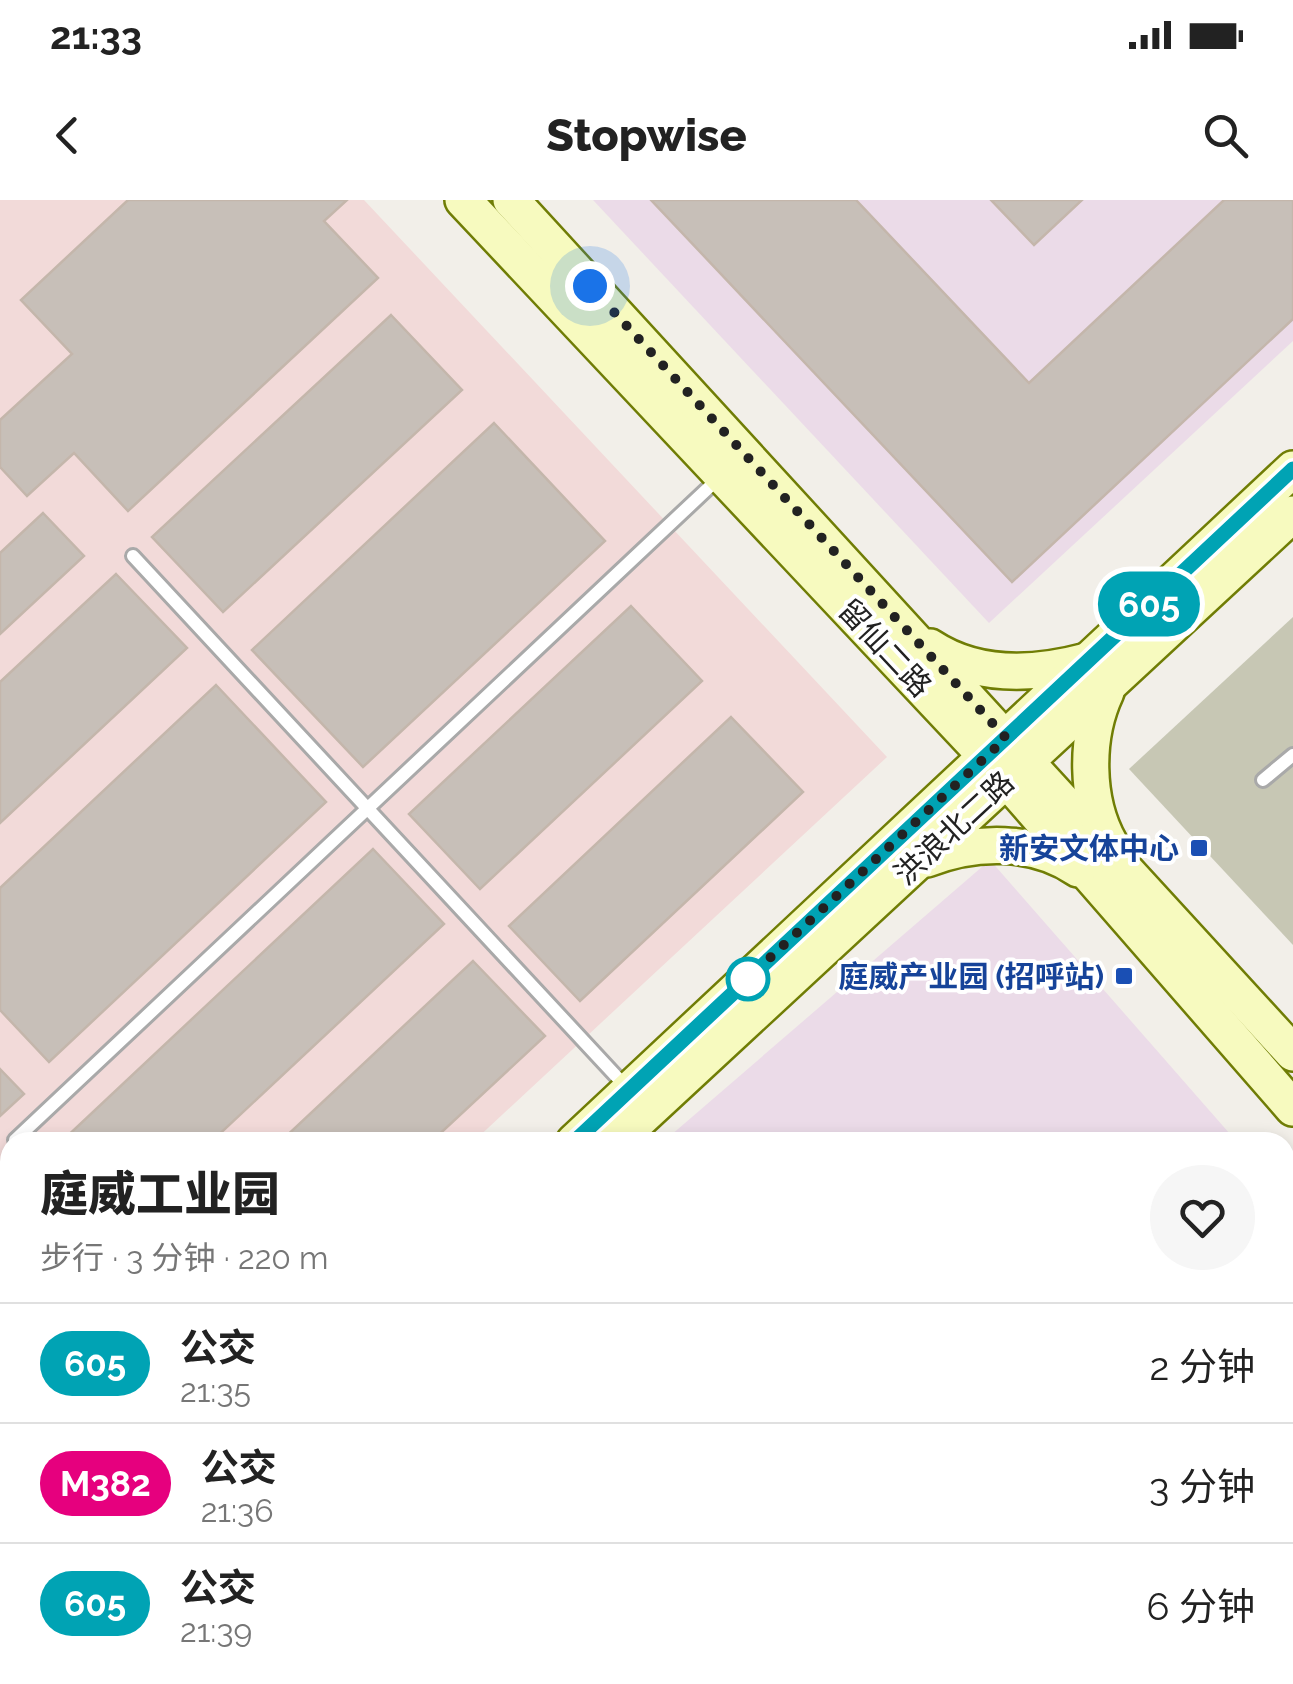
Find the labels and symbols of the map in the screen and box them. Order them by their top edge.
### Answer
your location [565,261,615,311]
line badge: 605 [1092,572,1206,636]
street label: 留仙二路 [831,592,939,704]
street label: 洪浪北二路 [887,764,1021,892]
place label: 新安文体中心 [999,831,1179,866]
marker: 新安文体中心 [1188,837,1210,859]
unlabelled marker [727,958,769,1000]
place label: 庭威产业园 (招呼站) [838,959,1104,994]
marker: 庭威产业园 (招呼站) [1113,965,1135,987]

